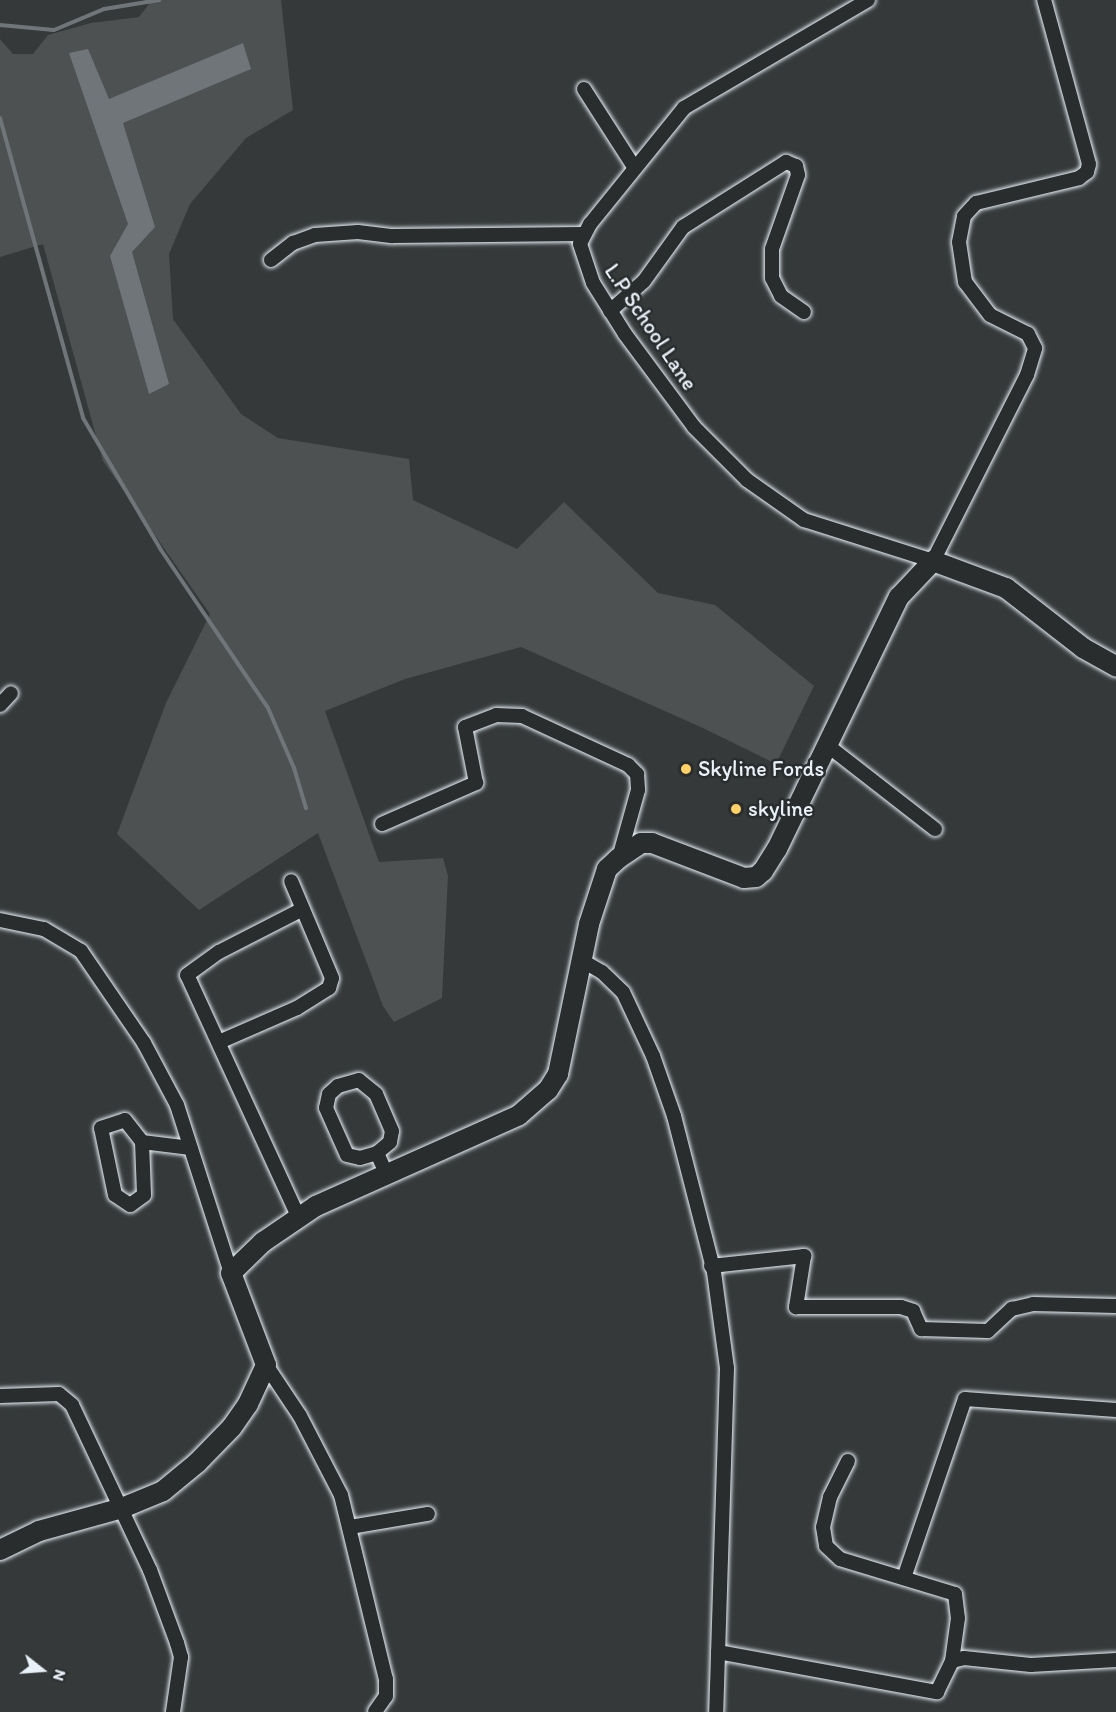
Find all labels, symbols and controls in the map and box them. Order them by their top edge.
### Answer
street label: L.P School Lane [599,259,703,395]
place label: Skyline Fords [698,756,824,782]
marker: Skyline Fords [679,762,693,776]
place label: skyline [748,796,813,822]
marker: skyline [729,802,743,816]
north arrow [12,1640,72,1700]
text: N [49,1667,70,1683]

